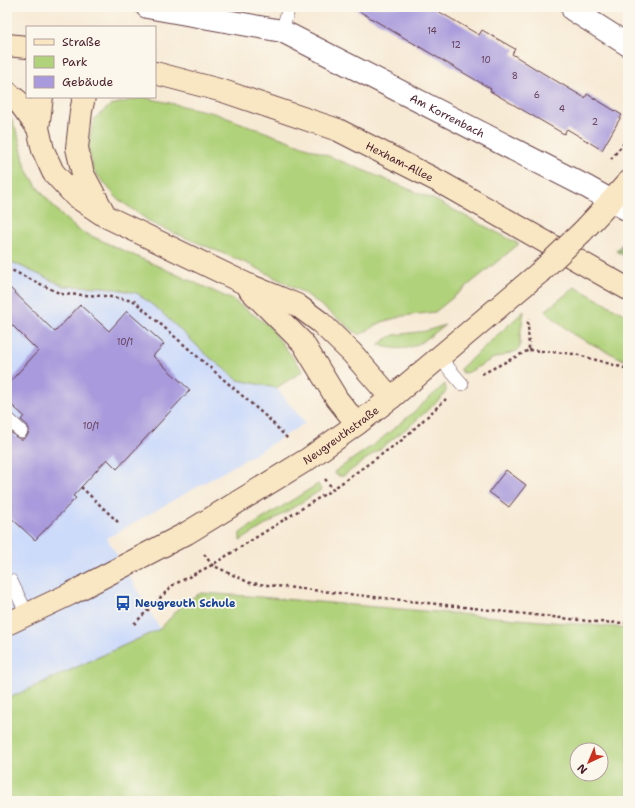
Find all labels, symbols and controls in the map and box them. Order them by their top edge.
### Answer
house number: 14 [427,25,437,37]
legend [26,26,156,98]
text: Straße [62,34,101,50]
house number: 12 [451,39,461,51]
text: Park [62,54,88,70]
house number: 10 [481,54,491,66]
house number: 8 [512,70,518,82]
text: Gebäude [62,74,113,90]
house number: 6 [534,89,540,101]
street label: Am Korrenbach [408,90,488,141]
house number: 4 [559,103,565,115]
house number: 2 [592,116,598,128]
street label: Hexham-Allee [363,138,436,185]
house number: 10/1 [117,336,133,348]
street label: Neugreuthstraße [300,403,382,468]
house number: 10/1 [83,420,99,432]
bus stop icon: Neugreuth Schule [114,594,132,612]
place label: Neugreuth Schule [135,596,236,611]
north arrow [569,742,609,782]
text: N [574,760,591,777]

